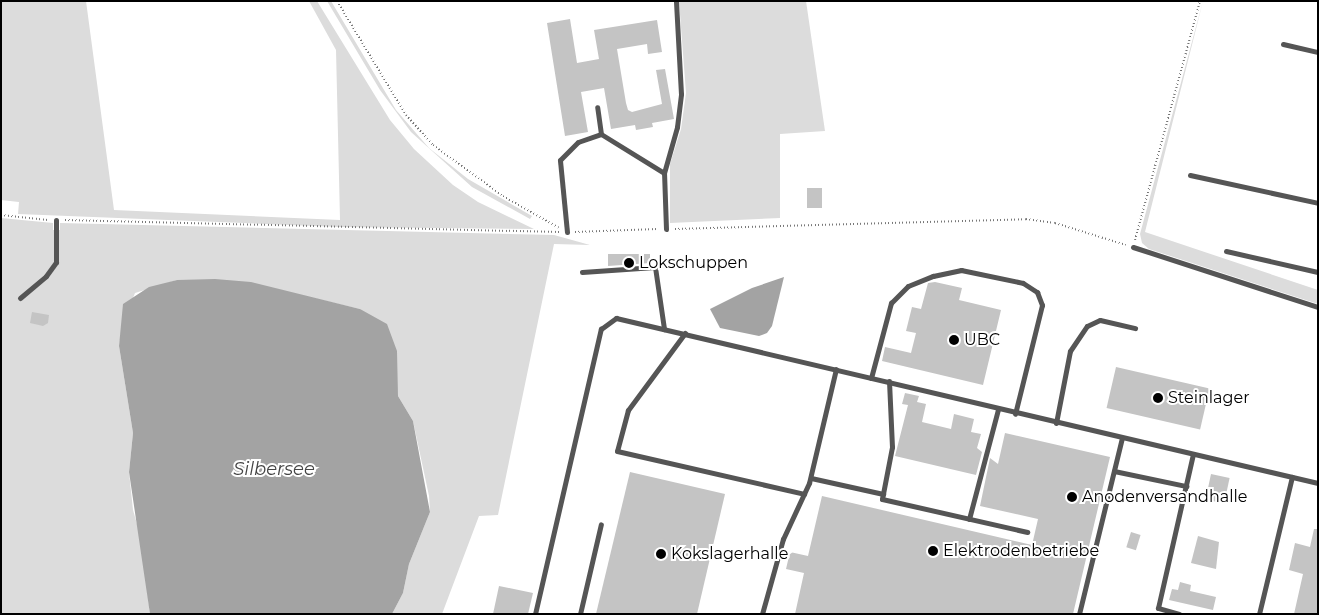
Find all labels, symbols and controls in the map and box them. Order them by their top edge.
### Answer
place label: Lokschuppen [639,253,748,273]
marker: Lokschuppen [623,257,635,269]
place label: UBC [964,330,1000,350]
marker: UBC [948,334,960,346]
place label: Steinlager [1168,388,1250,408]
marker: Steinlager [1152,392,1164,404]
water label: Silbersee [233,458,315,480]
place label: Anodenversandhalle [1082,487,1247,507]
marker: Anodenversandhalle [1066,491,1078,503]
place label: Elektrodenbetriebe [943,541,1099,561]
place label: Kokslagerhalle [671,544,788,564]
marker: Elektrodenbetriebe [927,545,939,557]
marker: Kokslagerhalle [655,548,667,560]

